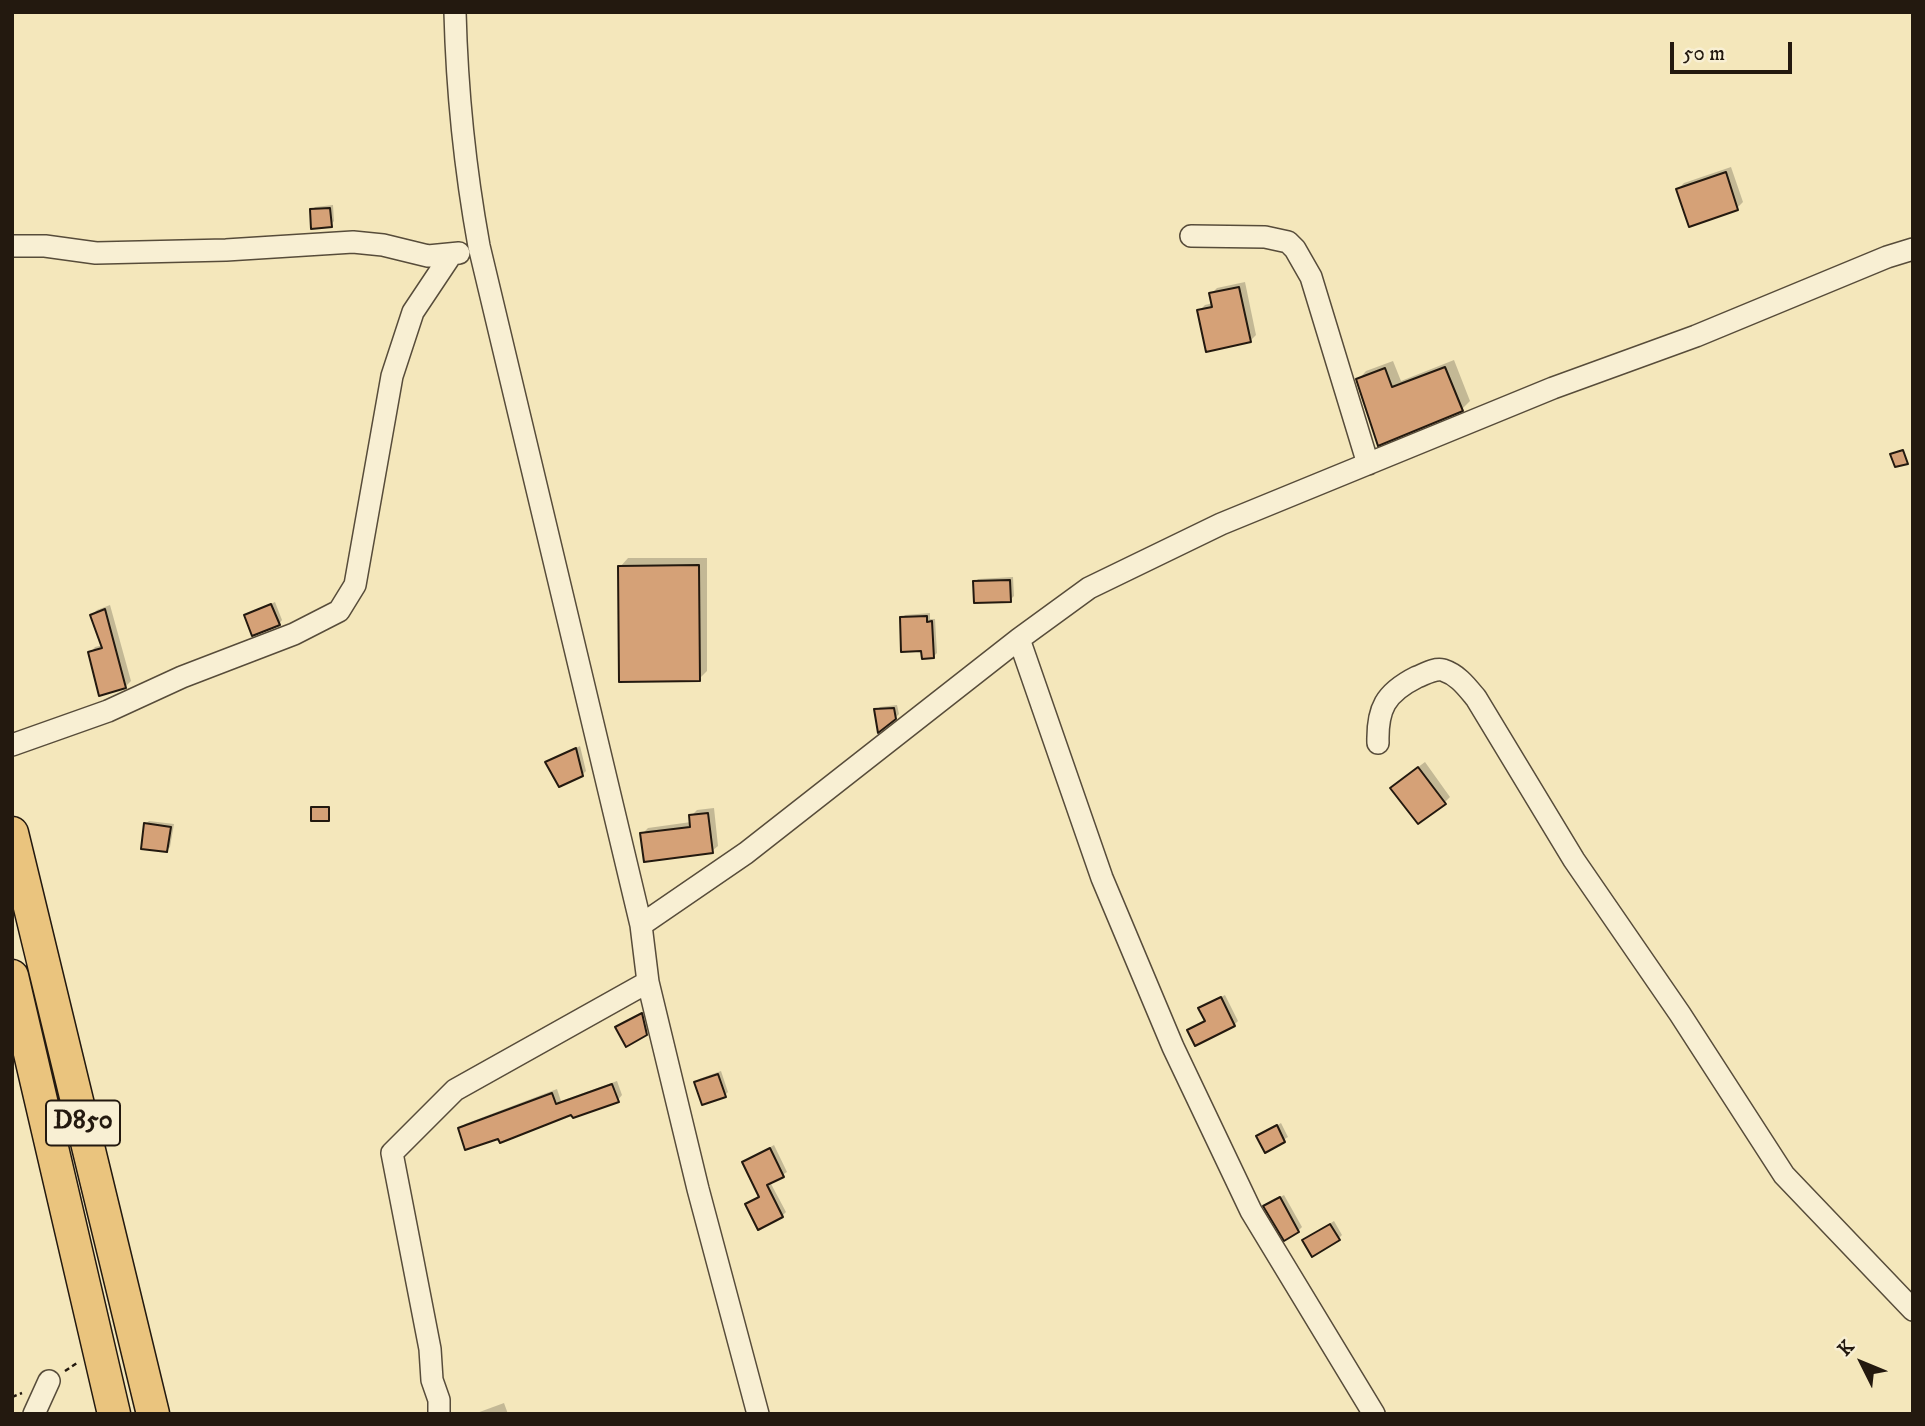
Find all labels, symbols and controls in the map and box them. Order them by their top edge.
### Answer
scale bar [1673,28,1796,72]
text: 50 m [1683,41,1725,67]
road number: D850 [46,1100,120,1146]
north arrow [1827,1328,1897,1398]
text: K [1833,1336,1859,1361]

